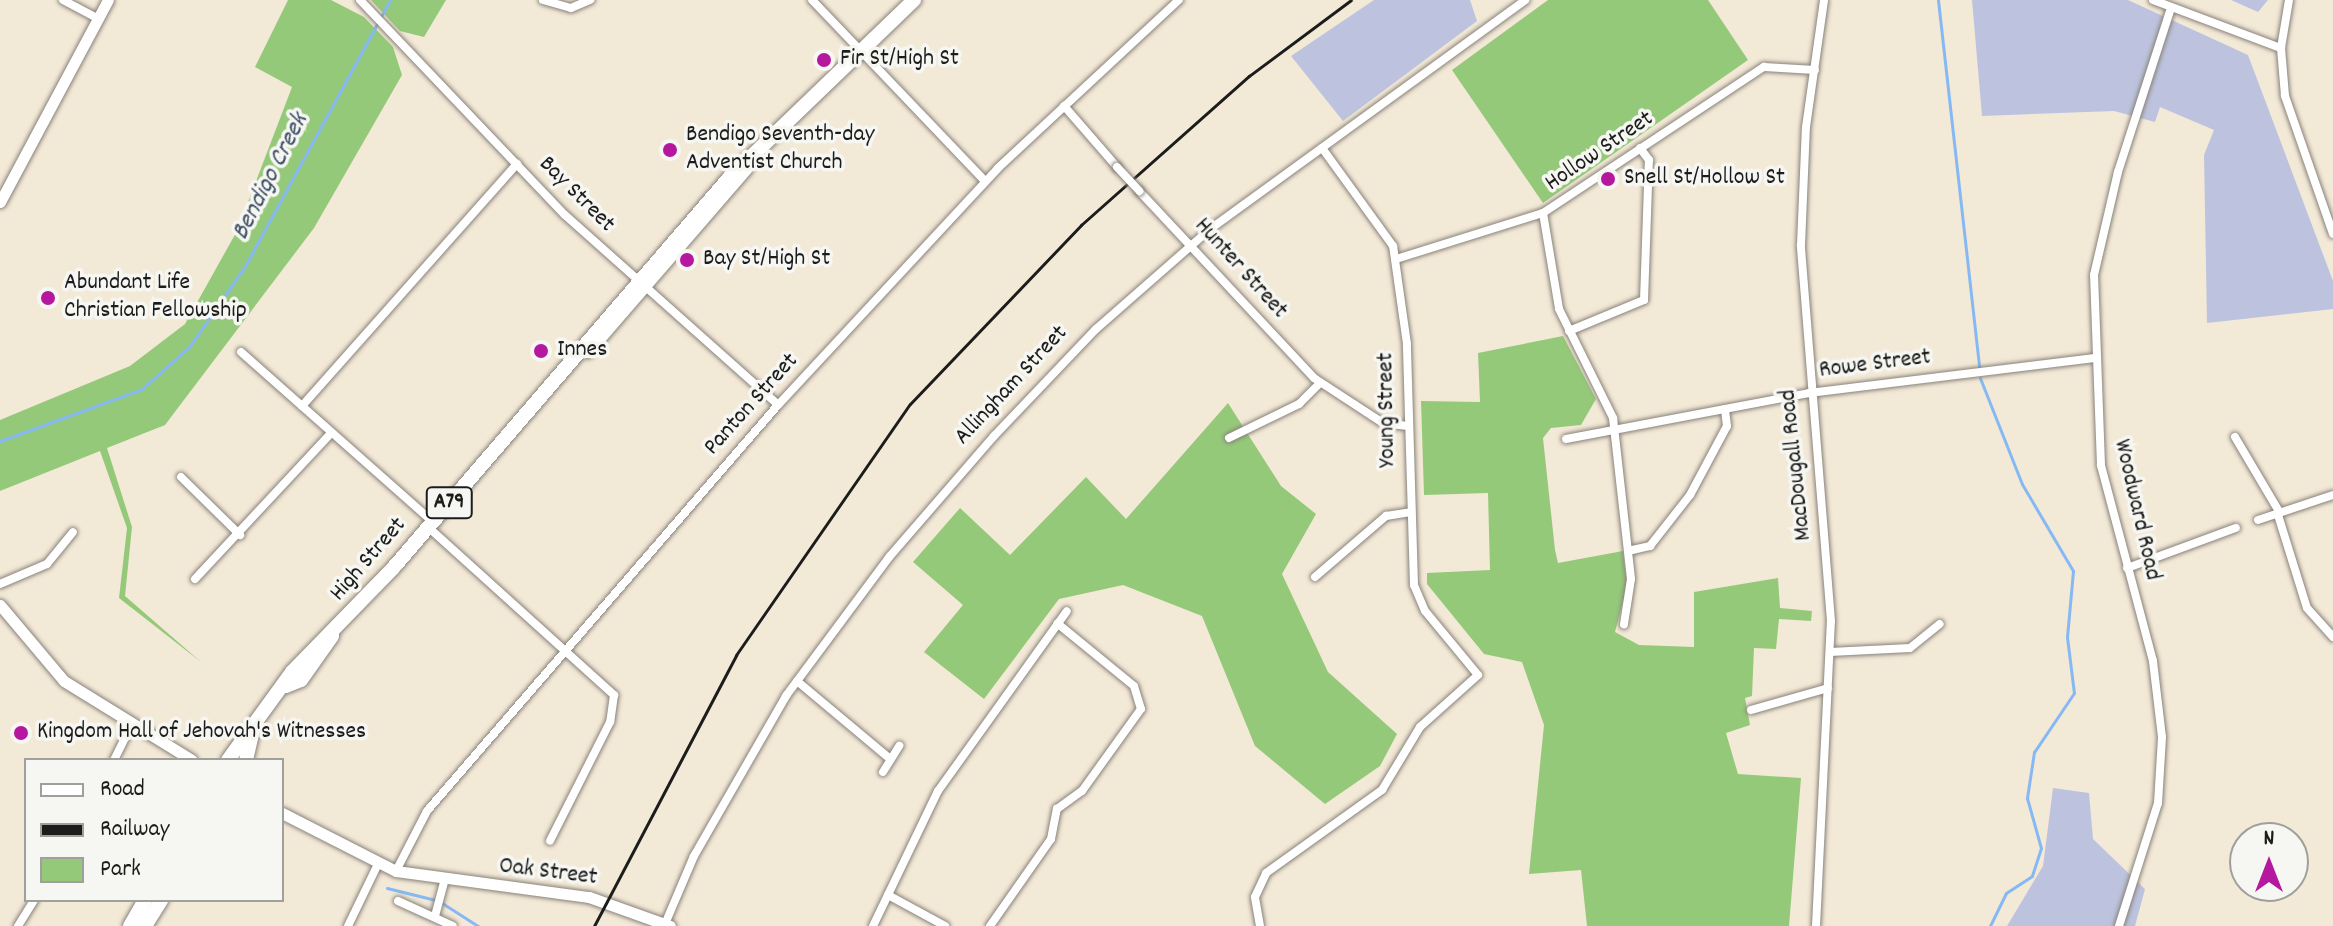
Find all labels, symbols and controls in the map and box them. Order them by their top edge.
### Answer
place label: Fir St/High St [840,46,959,74]
marker: Fir St/High St [815,51,833,69]
street label: Hollow Street [1540,105,1660,199]
water label: Bendigo Creek [226,109,316,245]
place label: Bendigo Seventh-day Adventist Church [686,122,874,178]
marker: Bendigo Seventh-day Adventist Church [661,141,679,159]
street label: Bay Street [532,151,620,239]
place label: Snell St/Hollow St [1624,165,1785,193]
marker: Snell St/Hollow St [1599,170,1617,188]
street label: Hunter Street [1187,213,1293,325]
place label: Bay St/High St [703,246,830,274]
marker: Bay St/High St [678,251,696,269]
place label: Abundant Life Christian Fellowship [64,270,247,326]
marker: Abundant Life Christian Fellowship [39,289,57,307]
street label: Allingham Street [949,320,1075,452]
place label: Innes [557,337,607,365]
marker: Innes [532,342,550,360]
street label: Rowe Street [1818,344,1932,386]
street label: Panton Street [699,348,805,462]
street label: Young Street [1373,352,1403,468]
street label: MacDougall Road [1775,388,1819,542]
street label: Woodward Road [2106,437,2166,583]
road number: A79 [425,485,473,521]
street label: High Street [325,512,413,608]
place label: Kingdom Hall of Jehovah's Witnesses [37,719,366,747]
marker: Kingdom Hall of Jehovah's Witnesses [12,724,30,742]
legend [24,758,284,902]
text: Road [100,773,145,807]
text: Railway [100,813,169,847]
north arrow [2229,822,2309,902]
text: N [2264,824,2274,855]
text: Park [100,853,141,887]
street label: Oak Street [497,853,599,893]

